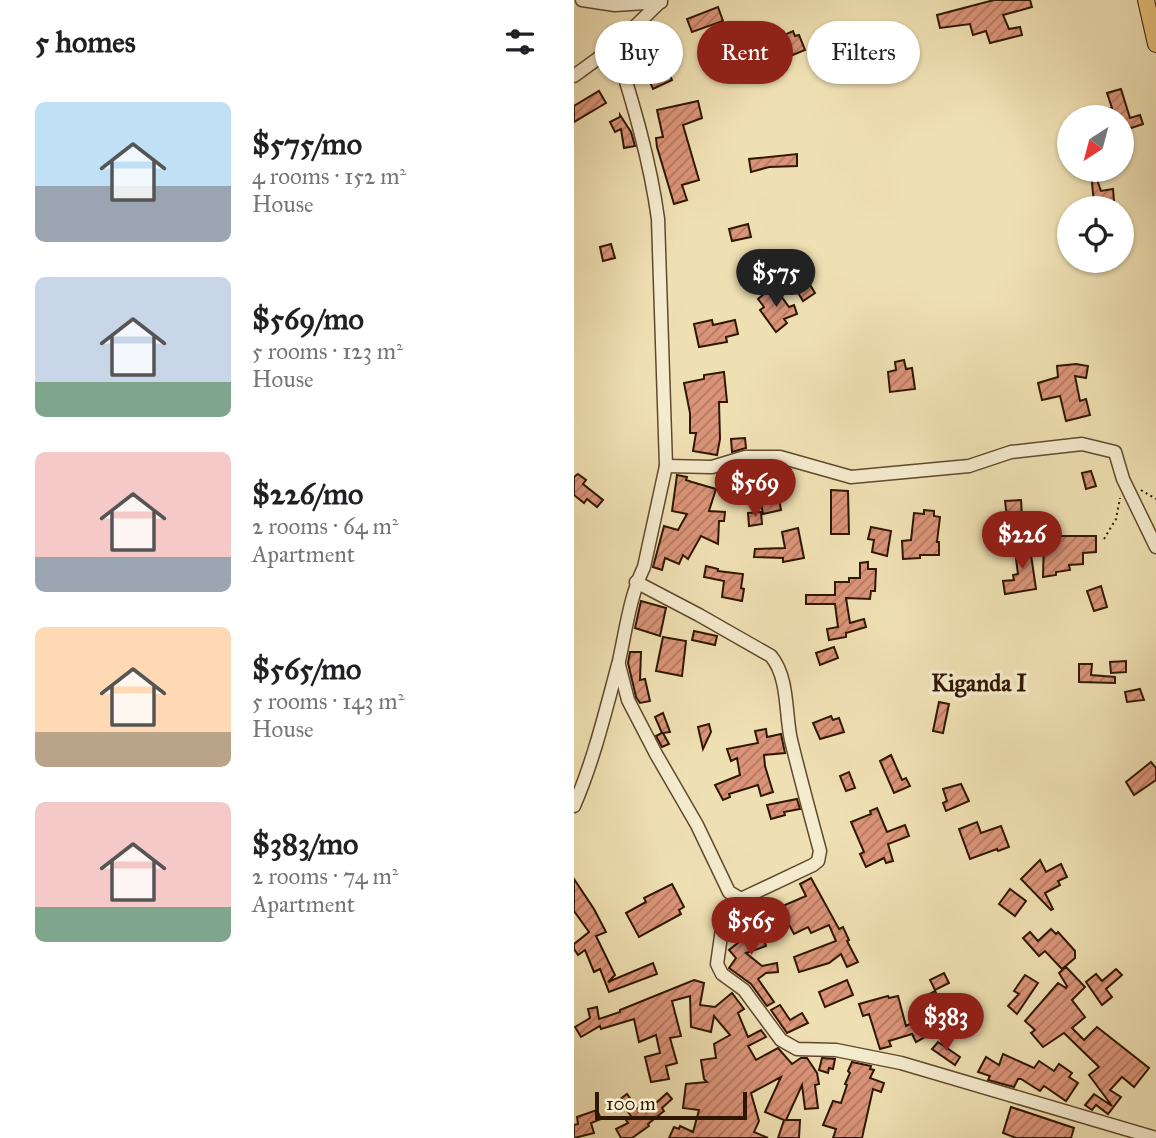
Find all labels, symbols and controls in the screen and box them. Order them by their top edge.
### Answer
chip: Buy [595,21,683,84]
chip: Rent [697,21,793,84]
chip: Filters [807,21,920,84]
icon: filters [501,23,539,61]
text: 5 homes [35,24,136,60]
north arrow [1057,105,1134,182]
map controls [1057,105,1134,273]
text: $575/mo [252,126,362,162]
icon: home [91,130,175,214]
text: 4 rooms · 152 m² [252,162,406,190]
text: House [252,190,314,218]
button: locate [1057,196,1134,273]
pin: $575 [735,250,817,309]
text: $575 [752,258,800,286]
text: $569/mo [252,301,364,337]
icon: home [91,305,175,389]
text: 5 rooms · 123 m² [252,337,403,365]
text: House [252,365,314,393]
pin: $569 [714,460,796,519]
text: $569 [731,468,779,496]
text: $226/mo [252,476,363,512]
icon: home [91,480,175,564]
text: 2 rooms · 64 m² [252,512,398,540]
pin: $226 [981,512,1063,571]
text: $226 [998,520,1046,548]
text: Apartment [252,540,355,568]
text: $565/mo [252,651,361,687]
icon: home [91,655,175,739]
district label: Kiganda I [931,668,1027,698]
text: 5 rooms · 143 m² [252,687,404,715]
text: House [252,715,314,743]
text: $383/mo [252,826,358,862]
icon: home [91,830,175,914]
text: 2 rooms · 74 m² [252,862,398,890]
text: Apartment [252,890,355,918]
pin: $565 [710,898,792,957]
text: $565 [728,906,774,934]
pin: $383 [905,993,987,1053]
text: $383 [924,1002,968,1030]
scale bar [595,1089,747,1121]
text: 100 m [606,1092,656,1115]

